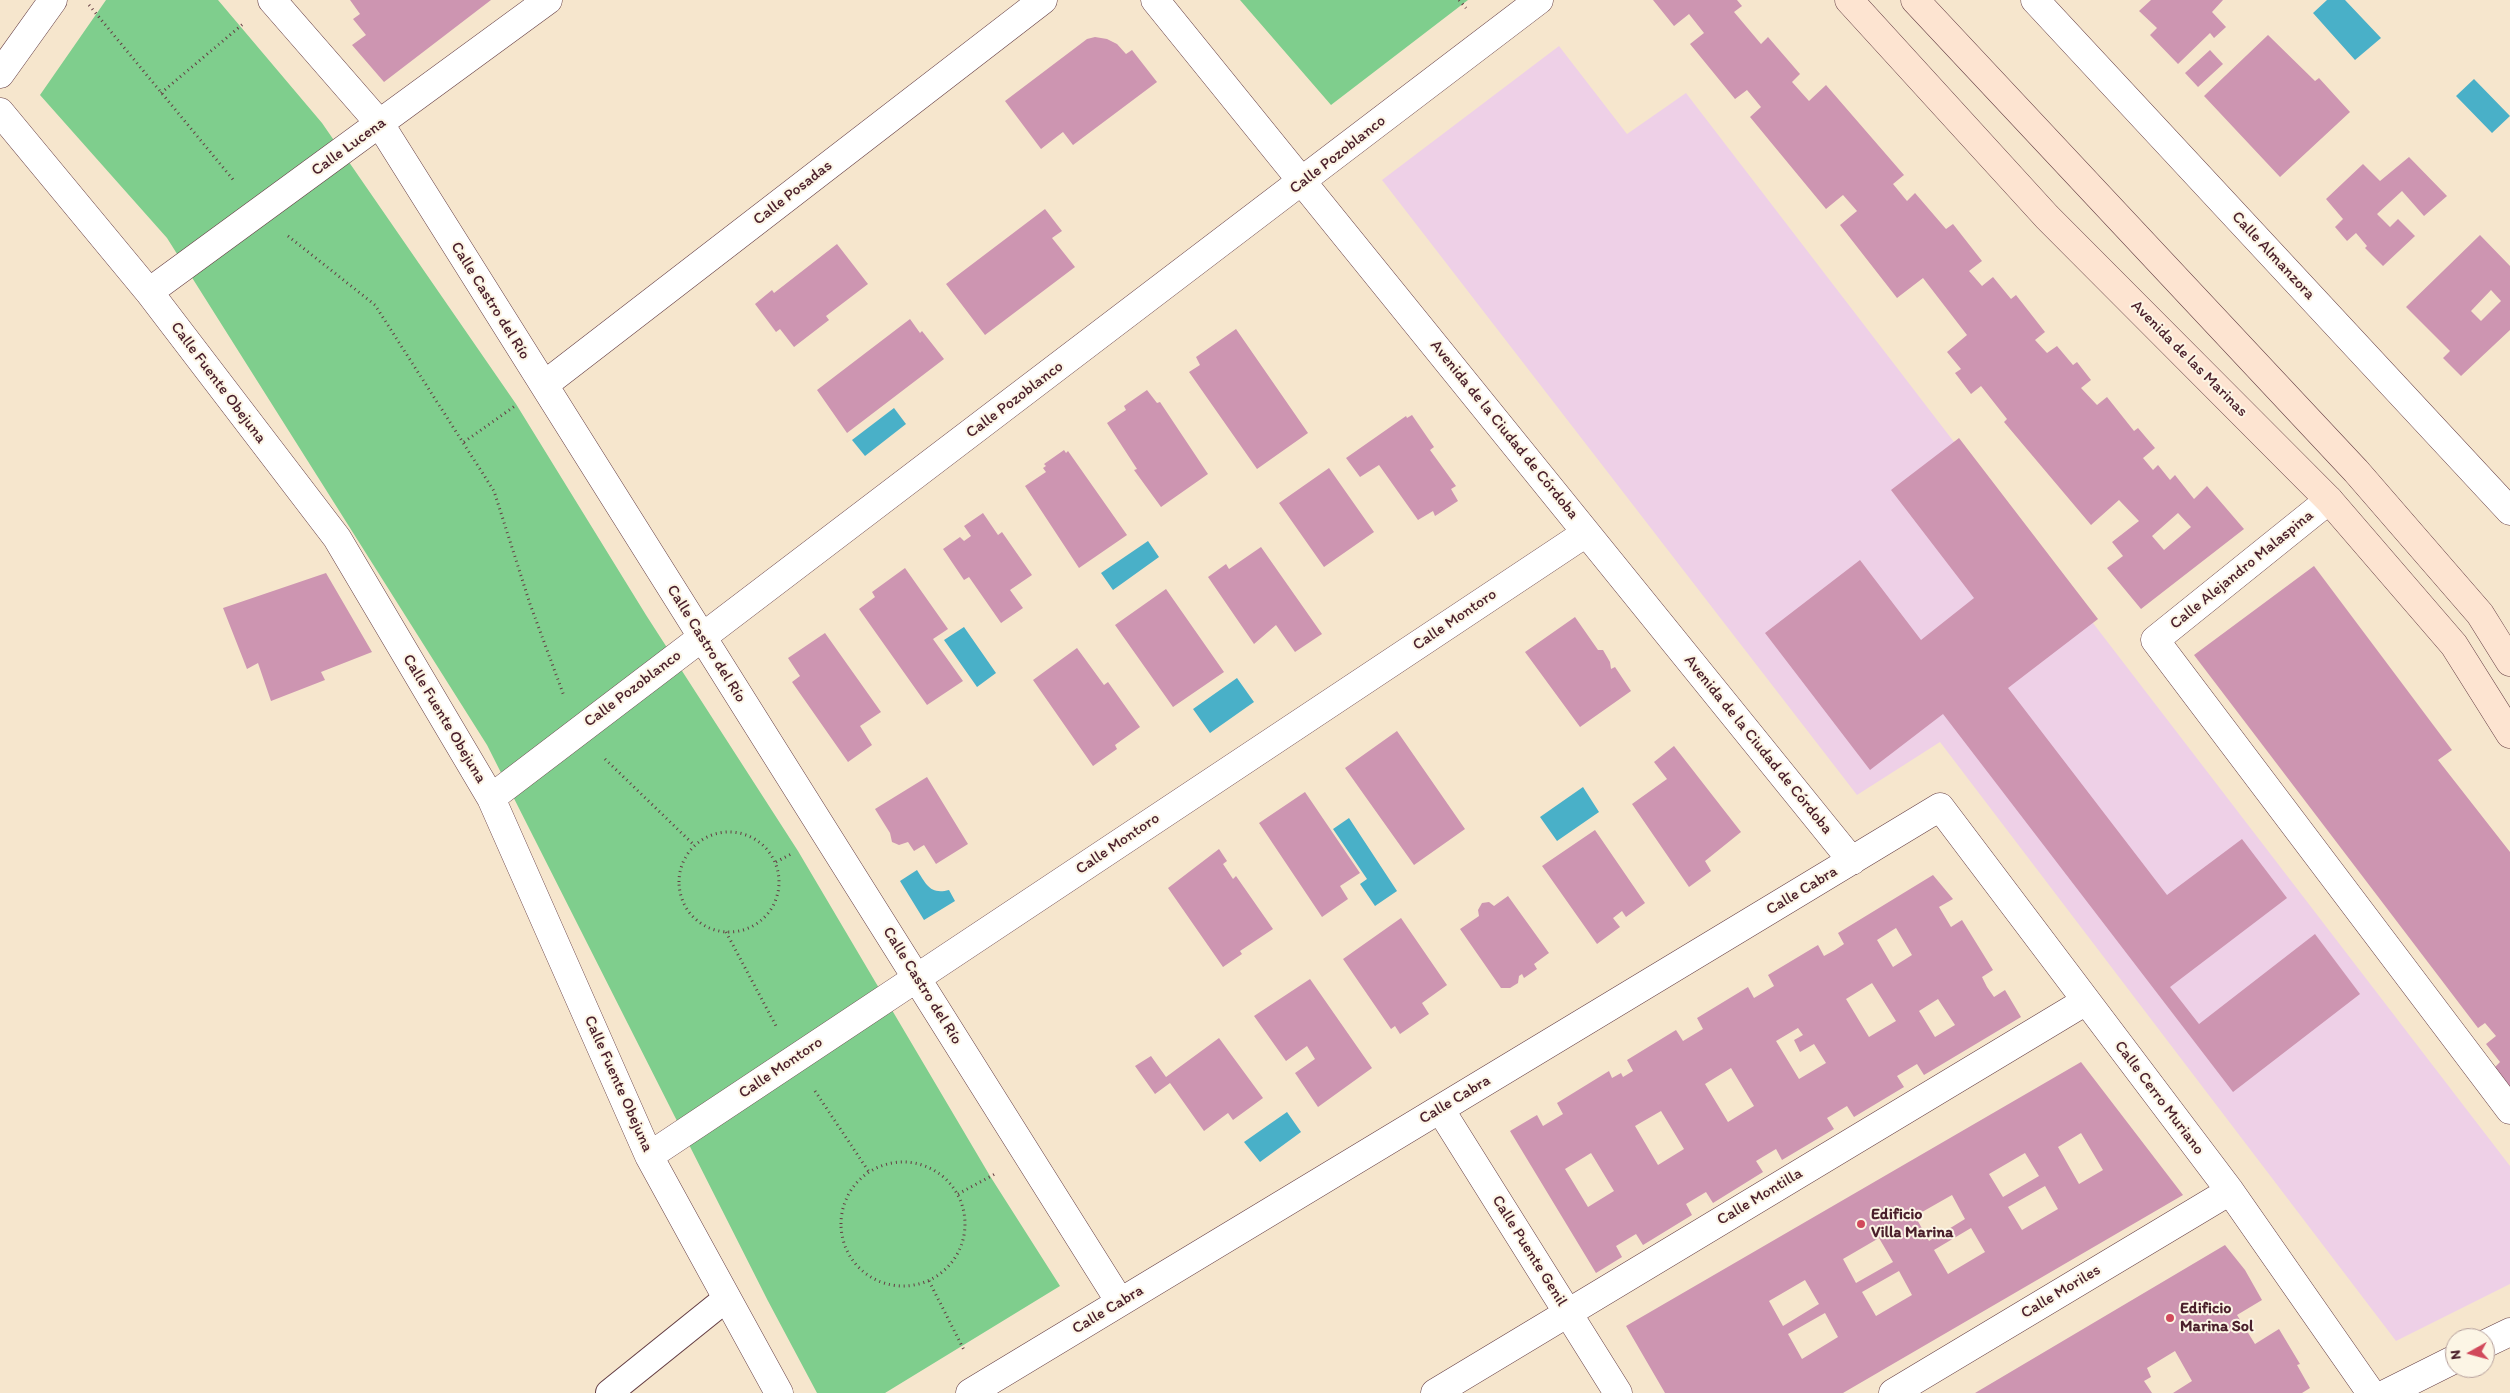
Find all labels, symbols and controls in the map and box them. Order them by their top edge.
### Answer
street label: Calle Pozoblanco [1286,111,1390,199]
street label: Calle Lucena [308,113,390,181]
street label: Calle Posadas [750,156,836,230]
street label: Calle Almanzora [2227,208,2319,304]
street label: Calle Castro del Río [446,239,534,363]
street label: Avenida de las Marinas [2127,297,2251,421]
street label: Calle Fuente Obejuna [166,318,270,448]
street label: Avenida de la Ciudad de Córdoba [1426,337,1582,523]
street label: Calle Pozoblanco [963,357,1067,443]
street label: Calle Alejandro Malaspina [2166,506,2318,634]
street label: Calle Castro del Río [662,582,750,706]
street label: Calle Montoro [1409,585,1501,655]
street label: Calle Pozoblanco [581,646,685,732]
street label: Calle Fuente Obejuna [398,651,490,787]
street label: Avenida de la Ciudad de Córdoba [1680,652,1836,838]
street label: Calle Montoro [1072,809,1164,879]
street label: Calle Cabra [1763,862,1841,920]
street label: Calle Castro del Río [878,924,966,1048]
street label: Calle Fuente Obejuna [579,1013,657,1155]
street label: Calle Montoro [735,1033,827,1103]
street label: Calle Cerro Muriano [2110,1037,2208,1159]
street label: Calle Cabra [1416,1071,1494,1129]
street label: Calle Montilla [1714,1164,1806,1230]
street label: Calle Puente Genil [1487,1192,1571,1310]
place label: Edificio Villa Marina [1871,1205,1953,1243]
marker: Edificio Villa Marina [1855,1218,1867,1230]
street label: Calle Moriles [2018,1261,2104,1323]
street label: Calle Cabra [1069,1281,1147,1339]
place label: Edificio Marina Sol [2180,1299,2254,1337]
marker: Edificio Marina Sol [2164,1312,2176,1324]
north arrow [2445,1328,2495,1378]
text: N [2447,1349,2465,1361]

